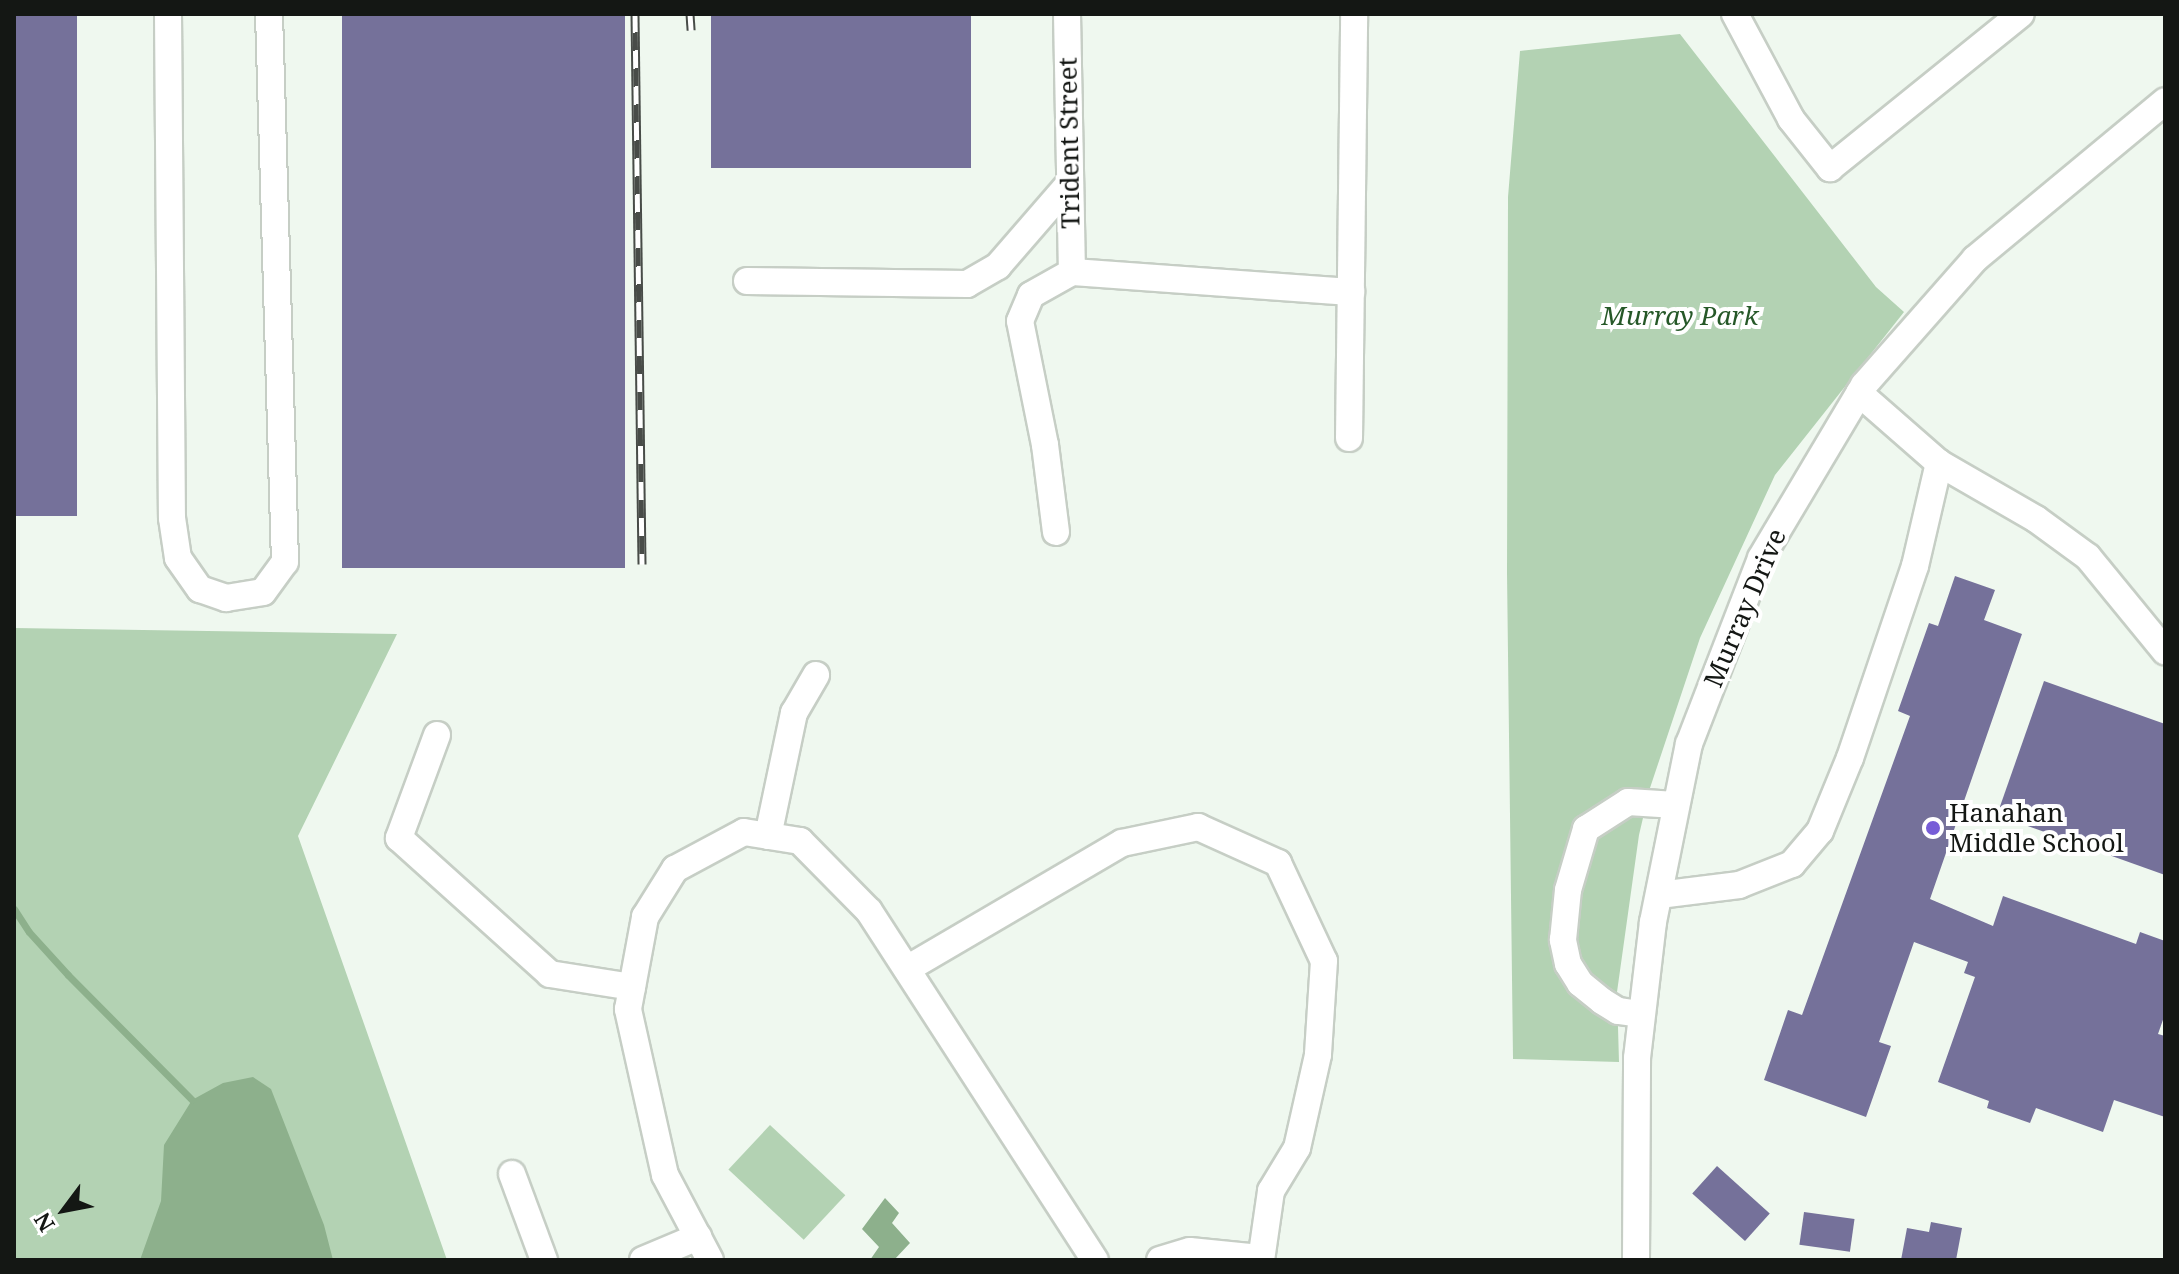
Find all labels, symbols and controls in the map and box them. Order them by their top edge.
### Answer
street label: Trident Street [1052,57,1086,229]
park label: Murray Park [1602,300,1758,332]
street label: Murray Drive [1698,524,1792,692]
place label: Hanahan Middle School [1949,797,2124,858]
marker: Hanahan Middle School [1924,819,1942,837]
north arrow [24,1170,104,1250]
text: N [26,1207,61,1238]

